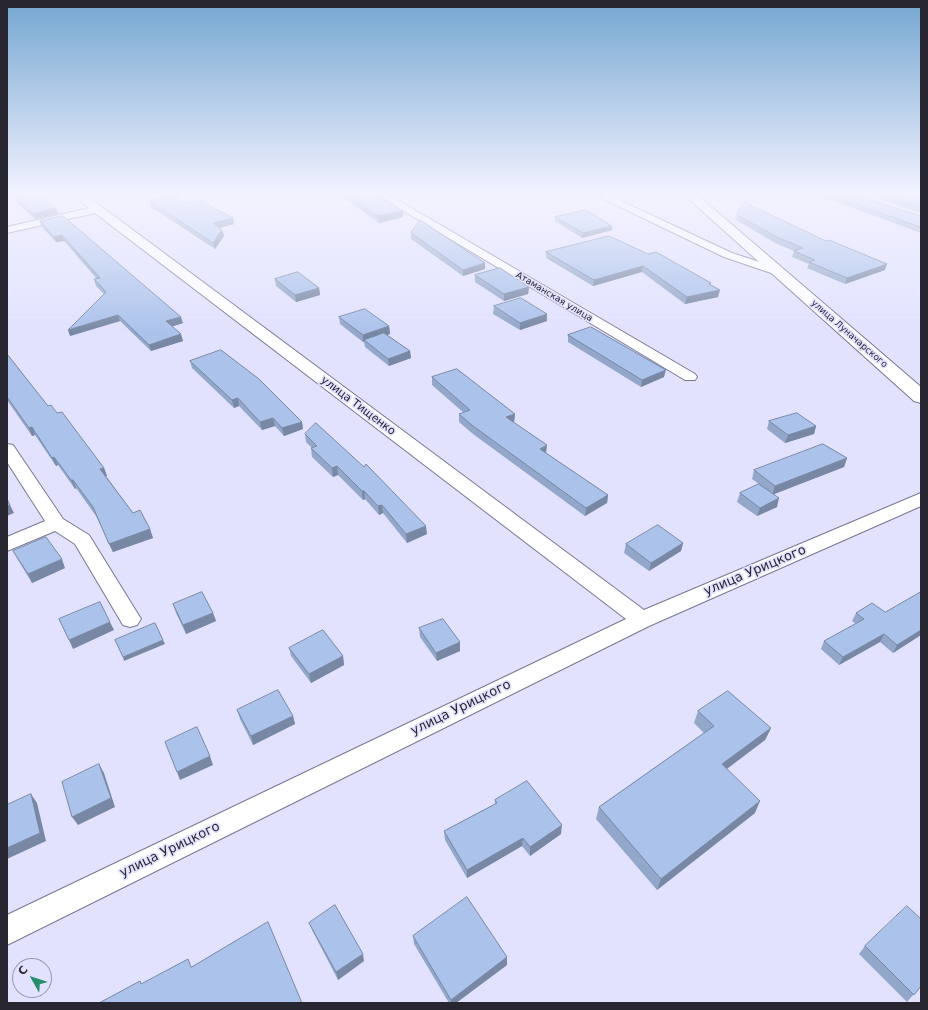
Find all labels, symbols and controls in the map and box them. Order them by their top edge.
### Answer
street label: Атаманская улица [514,270,594,324]
street label: улица Луначарского [809,298,889,370]
street label: улица Тищенко [318,374,398,438]
street label: улица Урицкого [702,542,808,600]
street label: улица Урицкого [408,677,514,739]
street label: улица Урицкого [117,819,223,881]
north arrow [12,958,52,998]
text: С [15,964,31,978]

